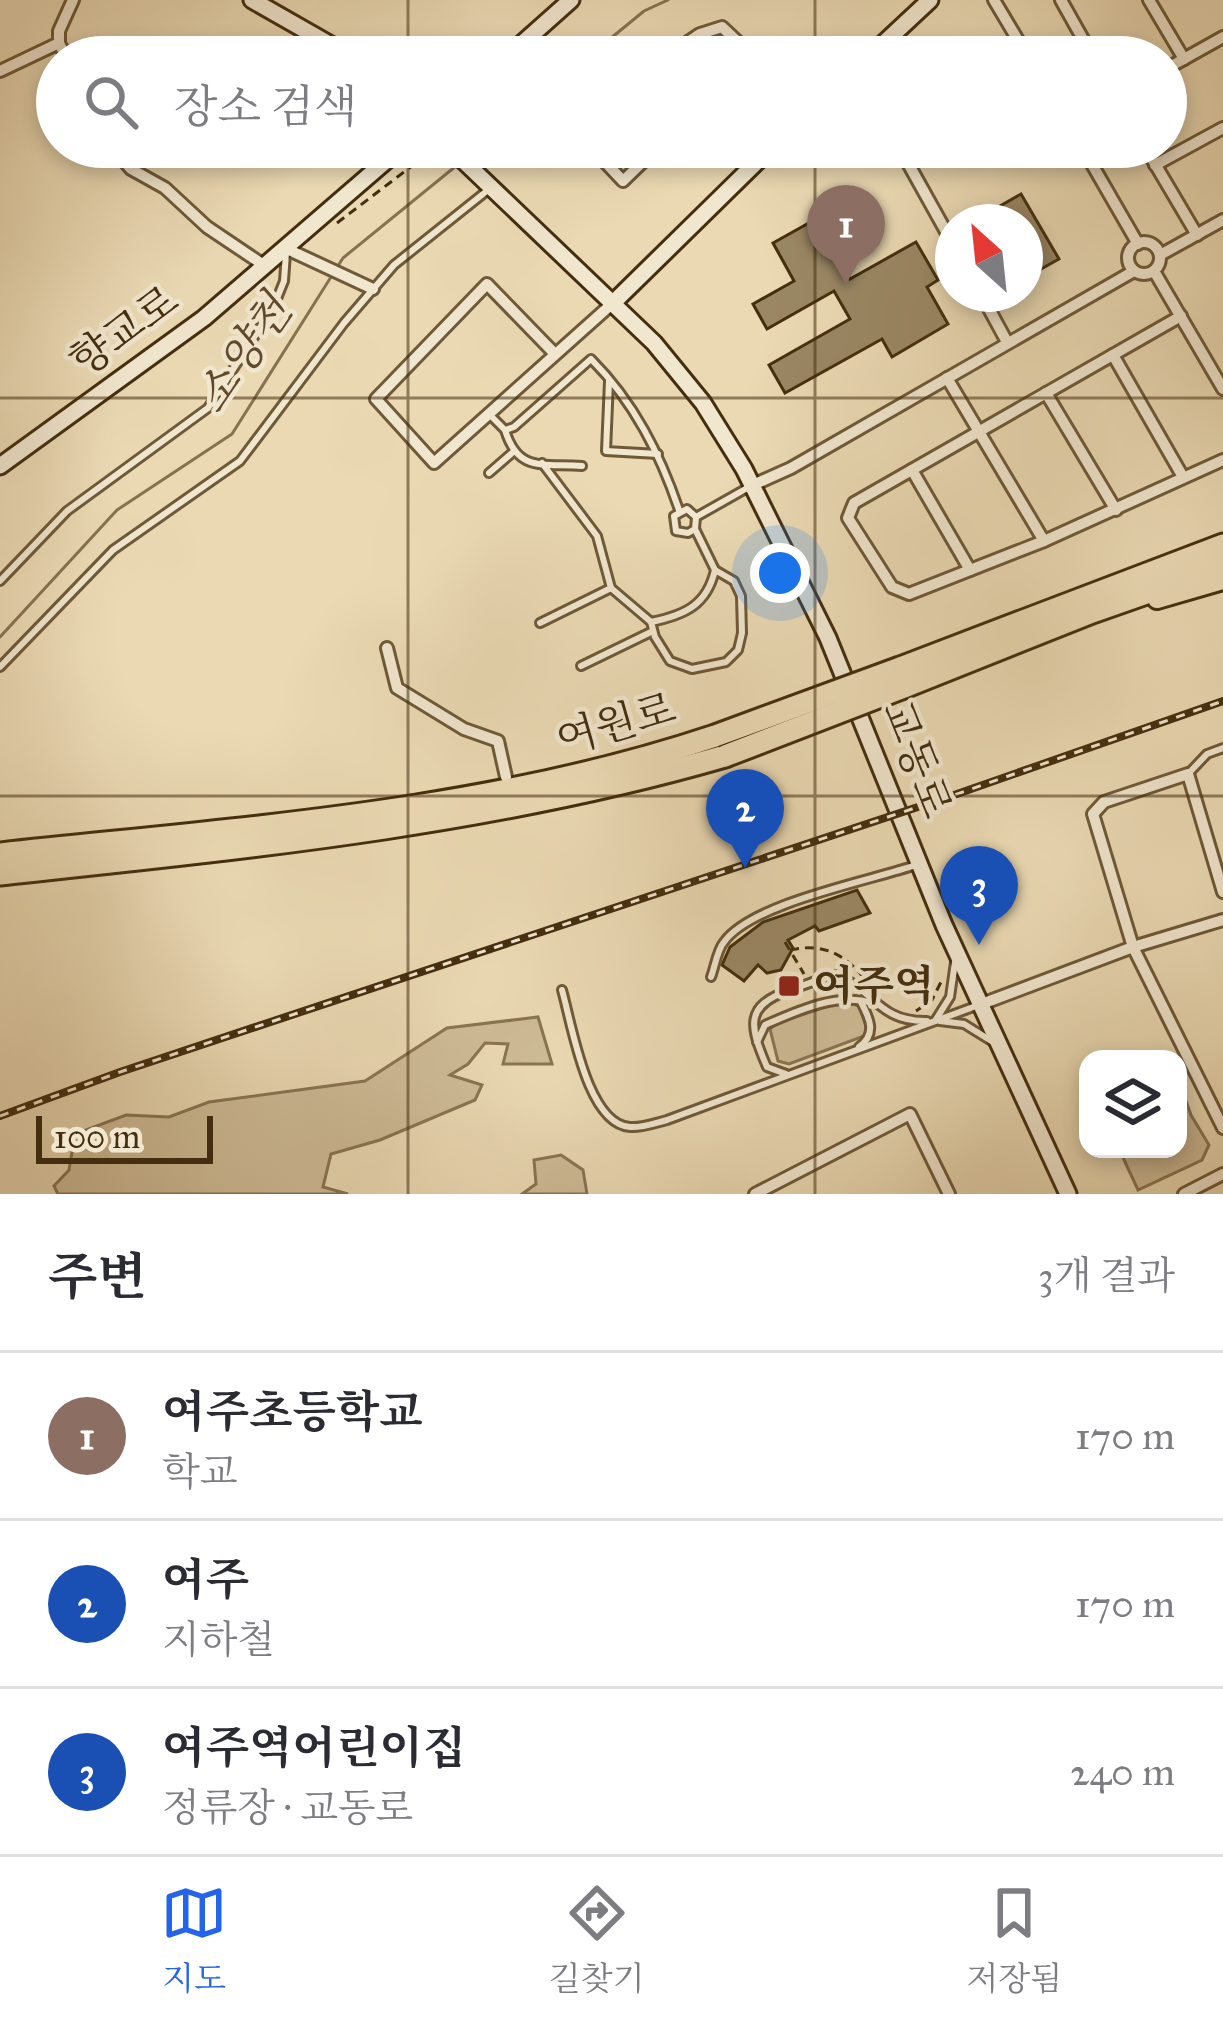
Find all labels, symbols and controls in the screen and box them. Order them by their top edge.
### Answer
search box [36,36,1187,168]
icon: search [78,69,144,135]
text: 장소 검색 [174,79,358,134]
pin: 1 [807,185,885,284]
north arrow [935,204,1043,312]
street label: 향교로 [59,274,189,388]
water label: 소양천 [183,282,305,423]
your location [750,543,810,603]
street label: 여원로 [550,682,682,766]
street label: 교동로 [871,693,963,825]
pin: 2 [706,769,784,868]
pin: 3 [940,846,1018,945]
place label: 여주역 [813,960,935,1012]
marker: 여주역 [776,973,802,999]
map controls [1079,1050,1187,1158]
button: layers [1079,1050,1187,1158]
scale bar [36,1110,213,1163]
text: 100 m [54,1117,140,1157]
text: 주변 [48,1246,147,1308]
text: 3개 결과 [1038,1252,1175,1300]
text: 여주초등학교 [162,1384,423,1439]
text: 1 [79,1412,95,1460]
text: 170 m [1075,1412,1175,1460]
text: 학교 [162,1448,237,1496]
text: 여주 [162,1552,249,1607]
text: 2 [77,1580,97,1628]
text: 170 m [1075,1580,1175,1628]
text: 지하철 [162,1616,275,1664]
text: 여주역어린이집 [162,1720,466,1775]
text: 3 [79,1748,95,1796]
text: 240 m [1070,1748,1175,1796]
text: 정류장 · 교동로 [162,1784,413,1832]
tab: 지도 [161,1880,227,1999]
tab: 길찾기 [549,1880,645,1999]
tab: 저장됨 [966,1880,1062,1999]

